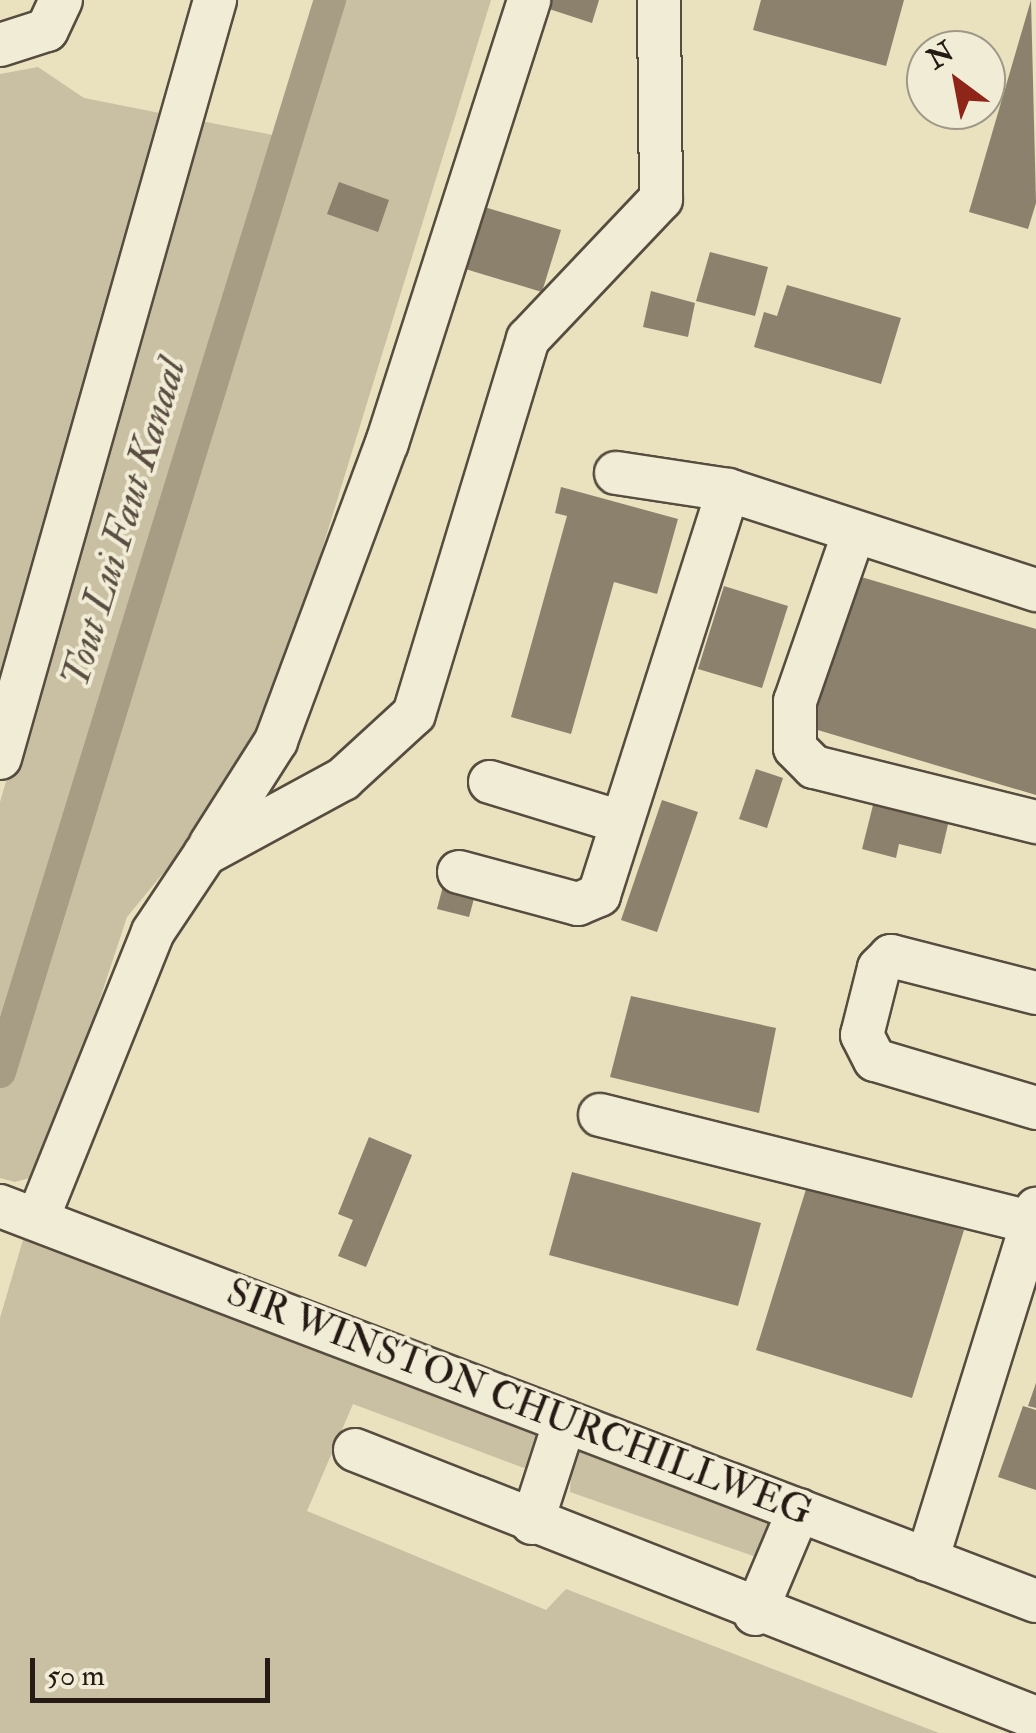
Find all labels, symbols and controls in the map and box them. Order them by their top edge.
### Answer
north arrow [906,30,1006,130]
text: N [921,34,961,77]
water label: Tout Lui Faut Kanaal [51,353,197,693]
street label: SIR WINSTON CHURCHILLWEG [220,1270,818,1536]
scale bar [35,1638,275,1700]
text: 50 m [47,1657,105,1694]

